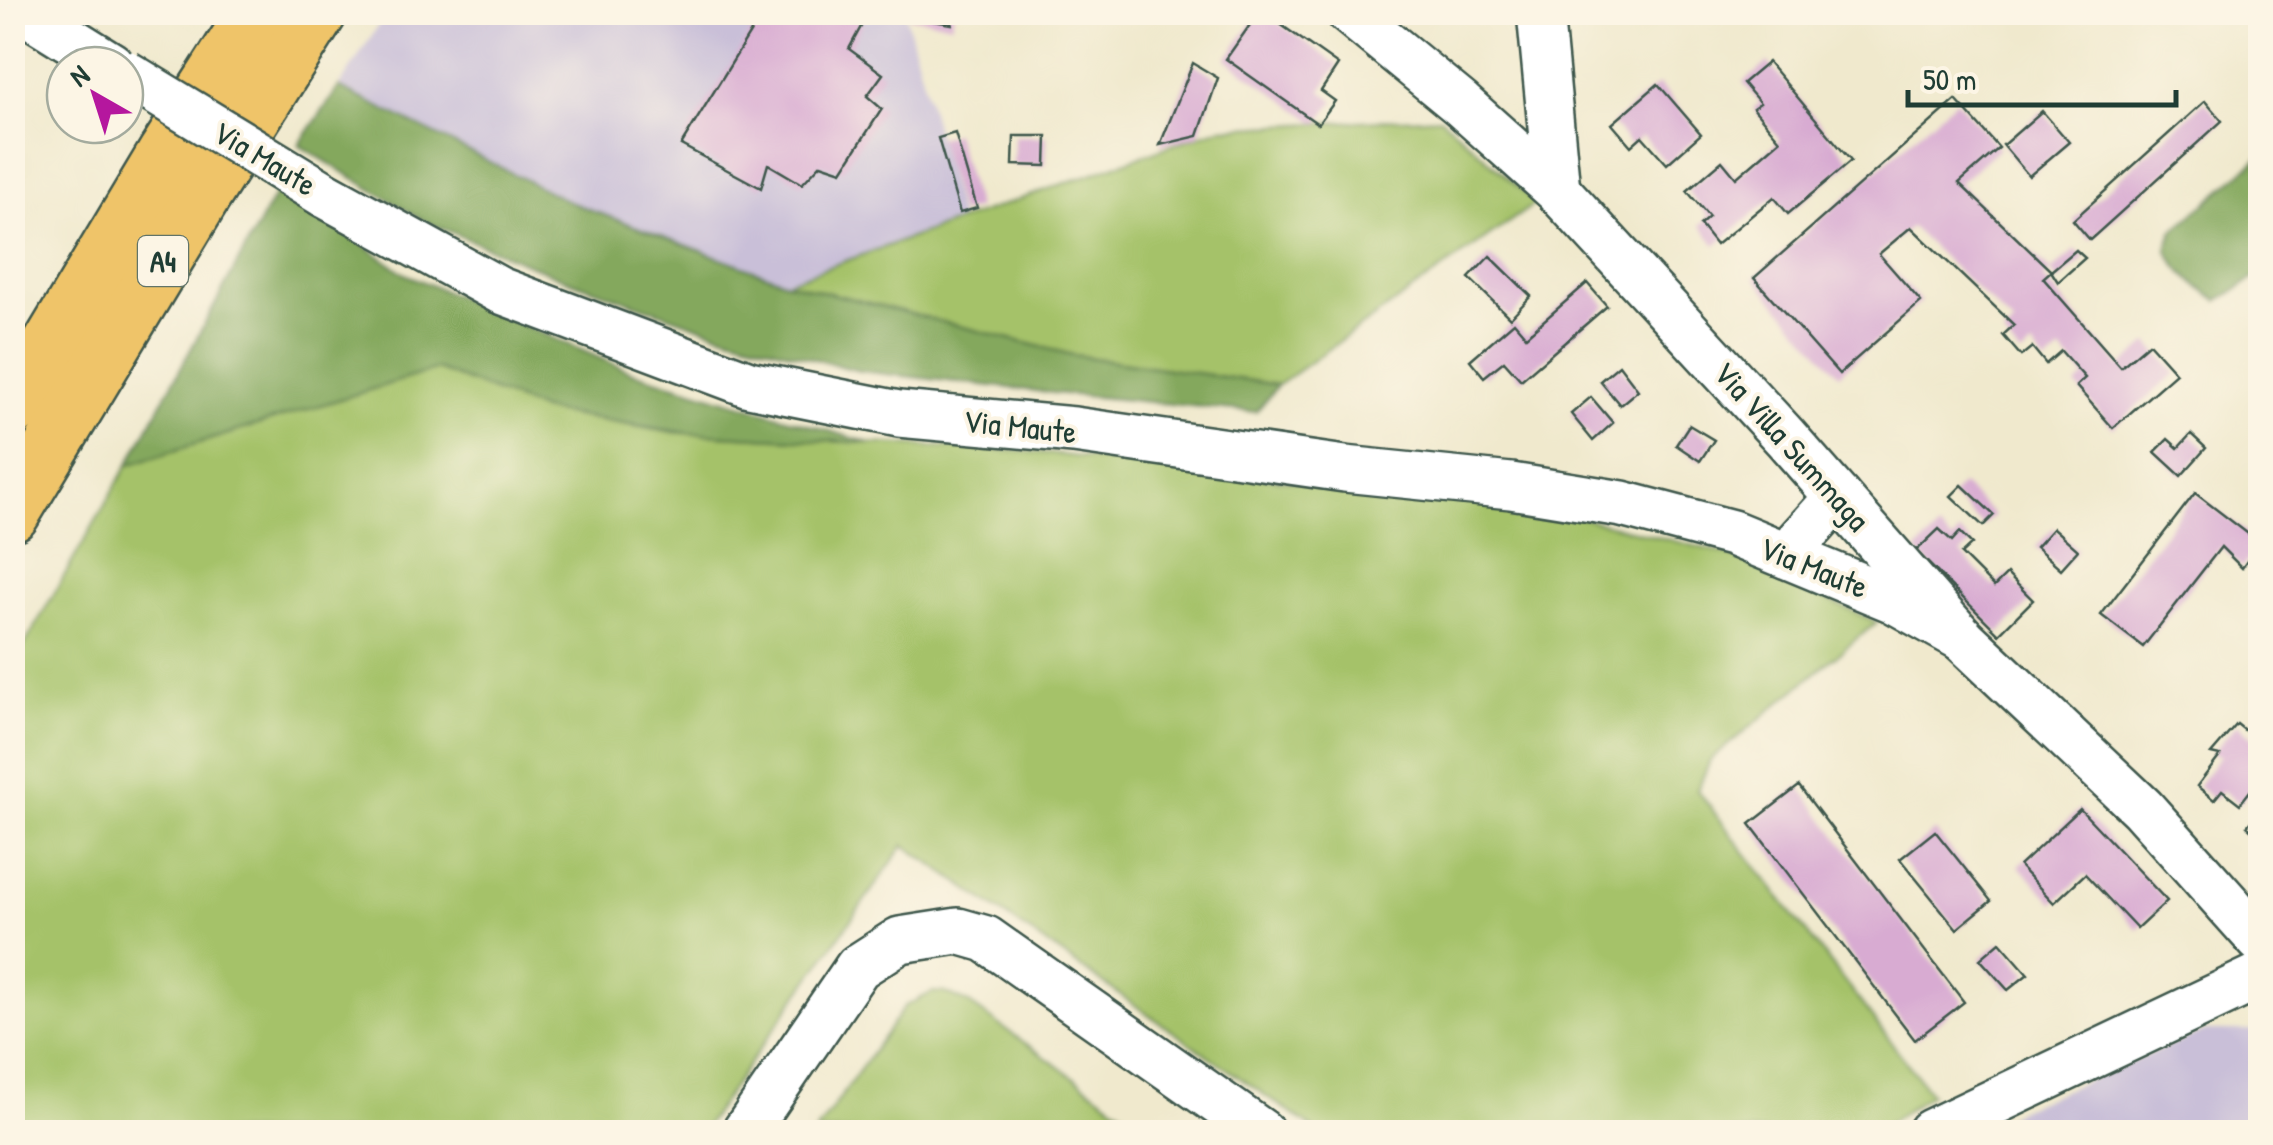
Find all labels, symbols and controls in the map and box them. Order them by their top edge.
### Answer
north arrow [45,45,145,145]
scale bar [1908,45,2176,107]
text: N [62,56,97,95]
text: 50 m [1923,59,1976,99]
street label: Via Maute [205,110,325,206]
road number: A4 [138,236,188,286]
street label: Via Villa Summaga [1704,352,1880,540]
street label: Via Maute [961,399,1079,453]
street label: Via Maute [1753,526,1875,608]

